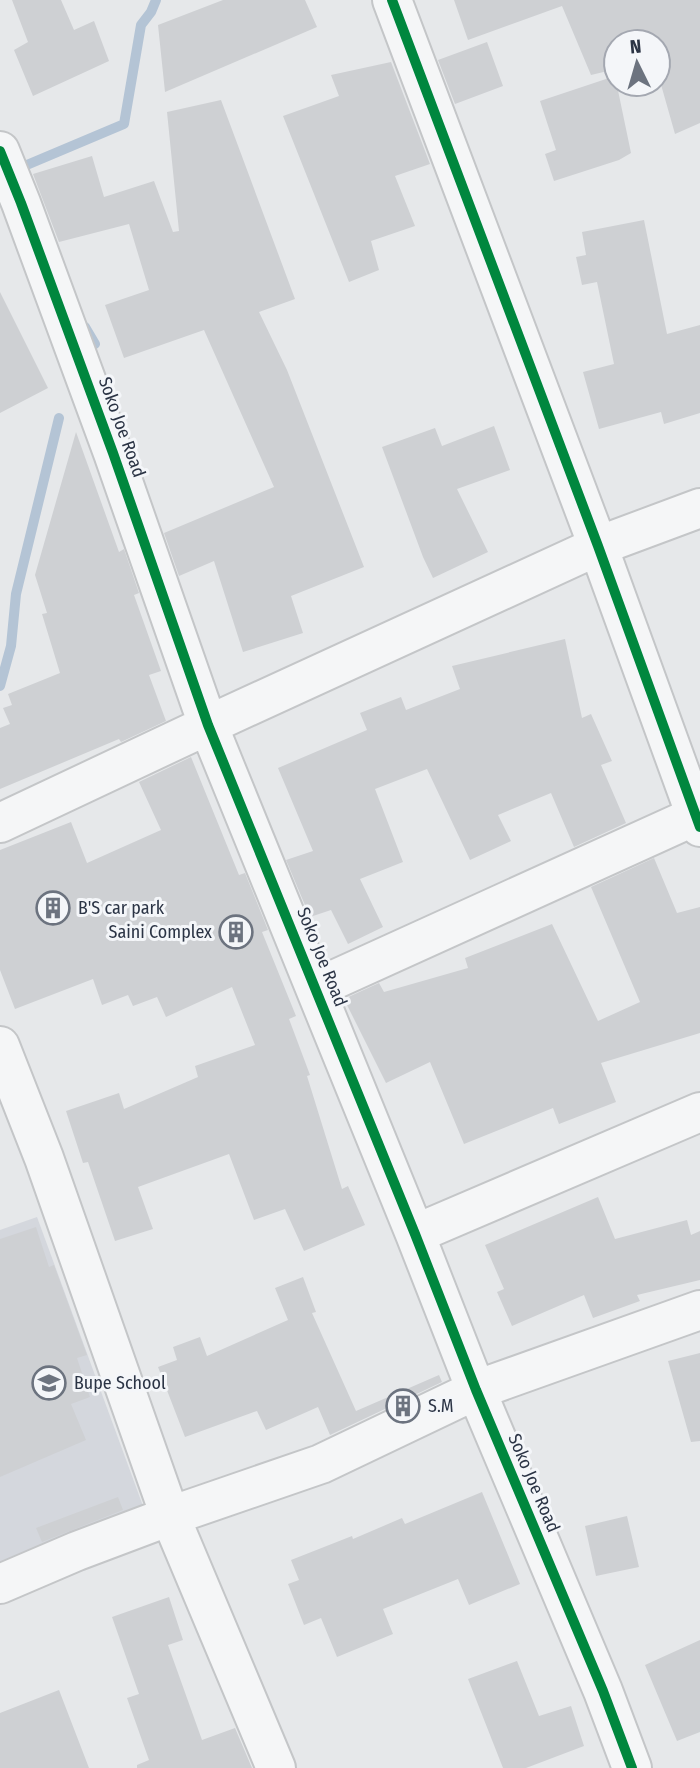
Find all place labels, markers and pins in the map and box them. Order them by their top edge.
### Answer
building icon: B'S car park [34,889,72,927]
place label: B'S car park [78,897,165,919]
building icon: Saini Complex [217,913,255,951]
place label: Saini Complex [109,921,212,943]
school or university icon: Bupe School [30,1364,68,1402]
place label: Bupe School [74,1372,166,1394]
building icon: S.M [384,1387,422,1425]
place label: S.M [428,1395,454,1417]

